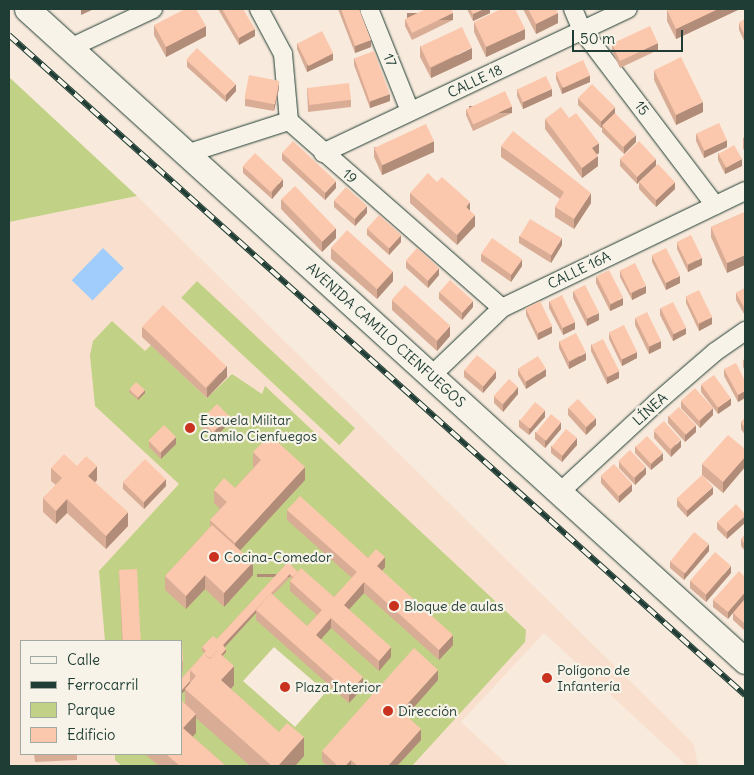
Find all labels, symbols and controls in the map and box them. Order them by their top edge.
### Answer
scale bar [574,20,685,52]
text: 50 m [580,29,615,48]
street label: 17 [380,51,400,69]
street label: CALLE 18 [445,61,505,101]
street label: 15 [631,98,653,118]
street label: 19 [339,165,361,187]
street label: CALLE 16A [545,248,613,292]
street label: AVENIDA CAMILO CIENFUEGOS [303,259,469,411]
street label: LÍNEA [629,389,671,429]
place label: Escuela Militar Camilo Cienfuegos [200,412,317,444]
marker: Escuela Militar Camilo Cienfuegos [184,422,196,434]
place label: Cocina-Comedor [224,549,332,565]
marker: Cocina-Comedor [208,551,220,563]
place label: Bloque de aulas [404,598,504,614]
marker: Bloque de aulas [388,600,400,612]
legend [20,640,182,755]
text: Calle [67,650,100,669]
place label: Polígono de Infantería [557,662,630,694]
marker: Polígono de Infantería [541,672,553,684]
text: Ferrocarril [67,675,138,694]
place label: Plaza Interior [295,679,381,695]
marker: Plaza Interior [279,681,291,693]
text: Parque [67,700,115,719]
place label: Dirección [398,703,457,719]
marker: Dirección [382,705,394,717]
text: Edificio [67,725,115,744]

